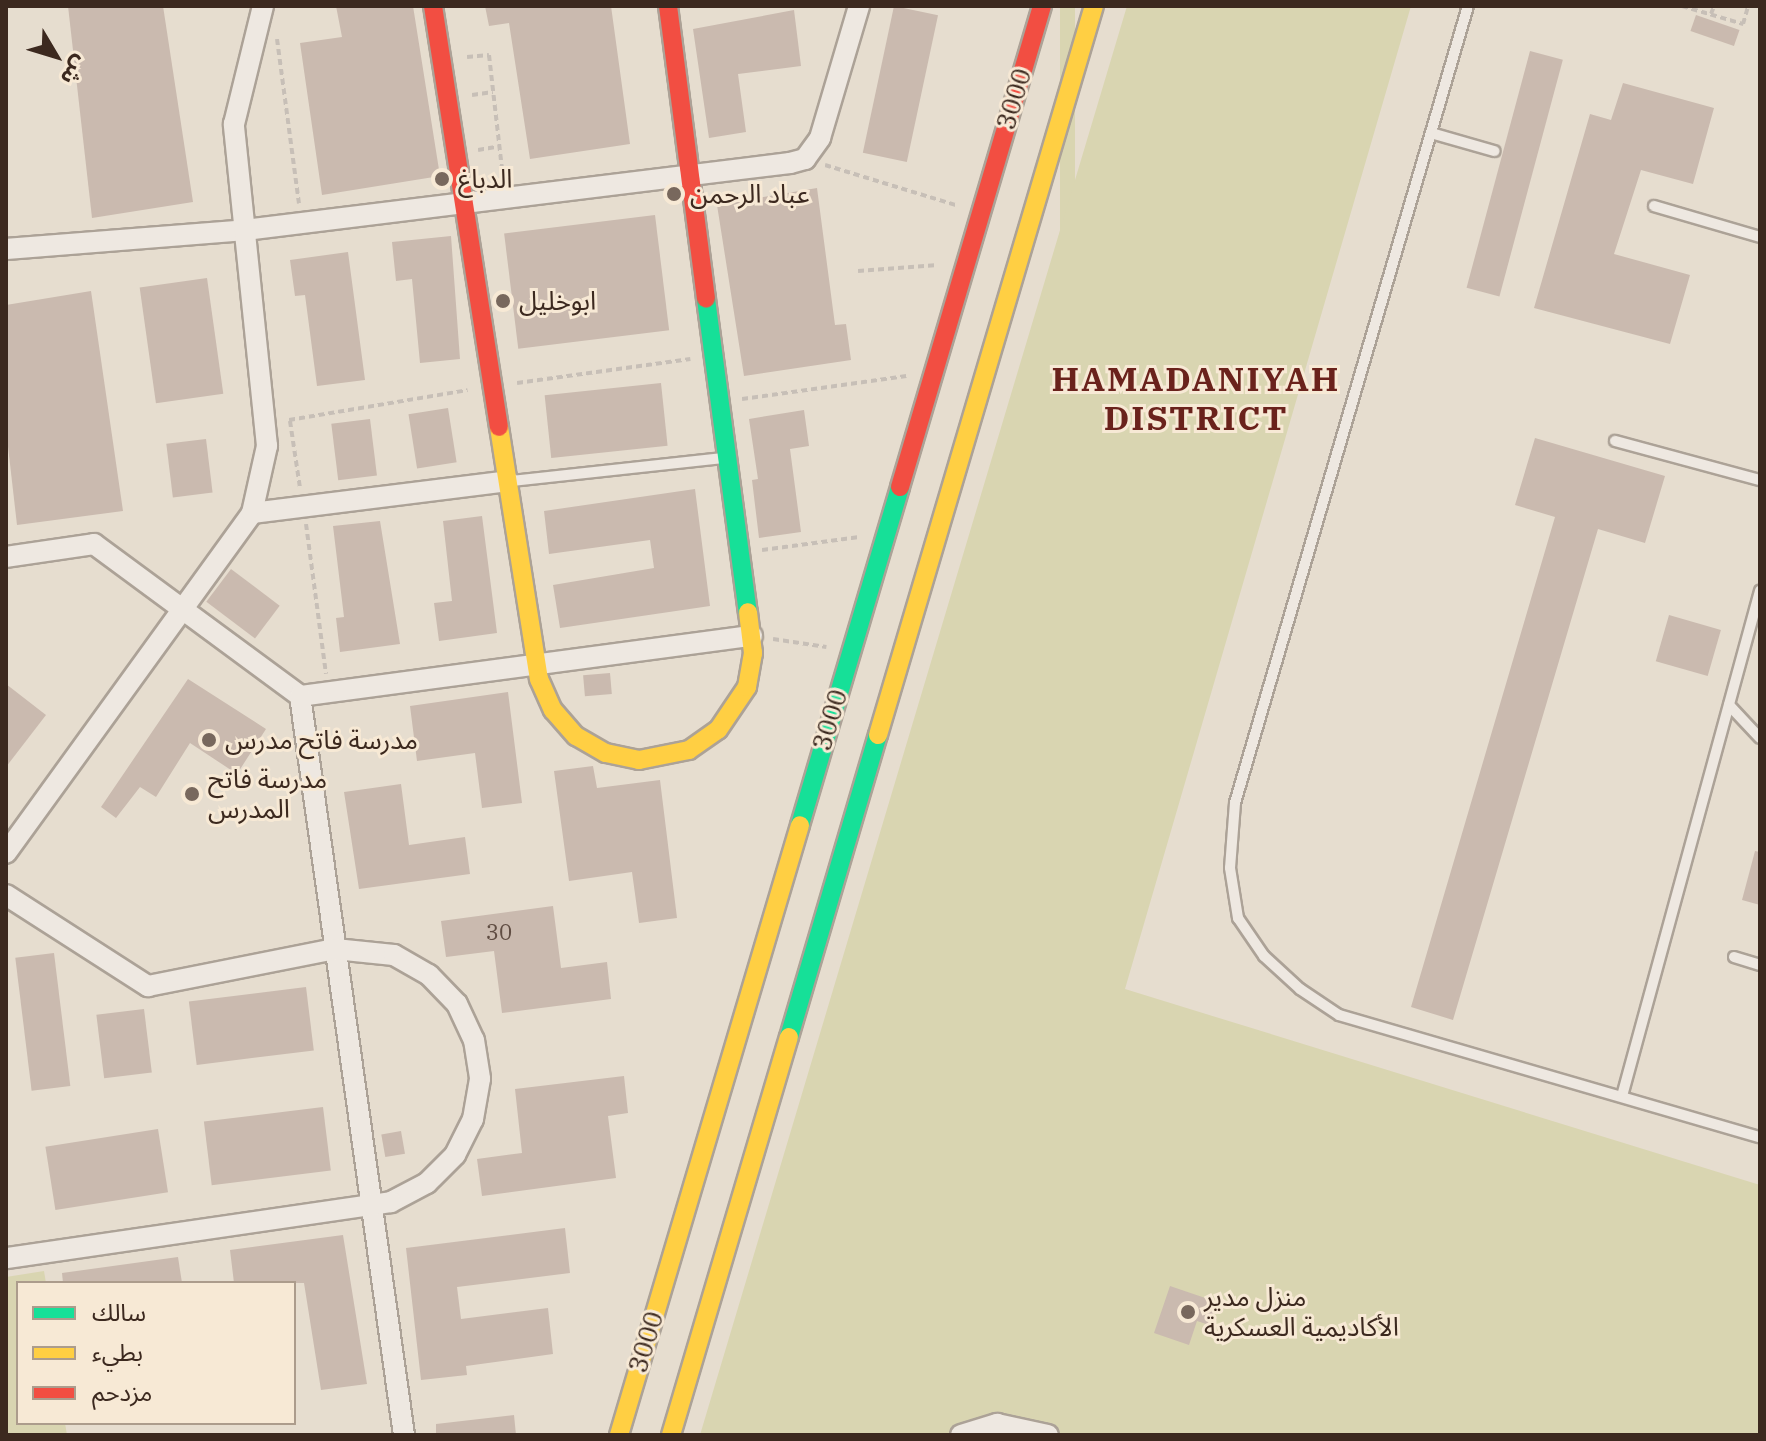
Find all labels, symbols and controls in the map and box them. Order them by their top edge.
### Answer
north arrow [16,16,96,96]
text: ش [55,50,96,92]
street label: 3000 [990,65,1038,133]
place label: الدباغ [458,163,513,195]
marker: الدباغ [433,170,451,188]
place label: عباد الرحمن [690,178,810,210]
marker: عباد الرحمن [665,185,683,203]
place label: ابوخليل [519,285,596,317]
marker: ابوخليل [494,292,512,310]
district label: HAMADANIYAH DISTRICT [1052,358,1340,438]
street label: 3000 [806,686,854,754]
place label: مدرسة فاتح مدرس [225,724,418,756]
marker: مدرسة فاتح مدرس [200,731,218,749]
place label: مدرسة فاتح المدرس [208,763,327,824]
marker: مدرسة فاتح المدرس [183,785,201,803]
house number: 30 [486,919,512,945]
legend [16,1281,296,1425]
place label: منزل مدير الأكاديمية العسكرية [1204,1281,1399,1342]
text: سالك [92,1296,146,1328]
marker: منزل مدير الأكاديمية العسكرية [1179,1303,1197,1321]
street label: 3000 [622,1308,670,1376]
text: بطيء [92,1336,143,1368]
text: مزدحم [92,1376,152,1408]

